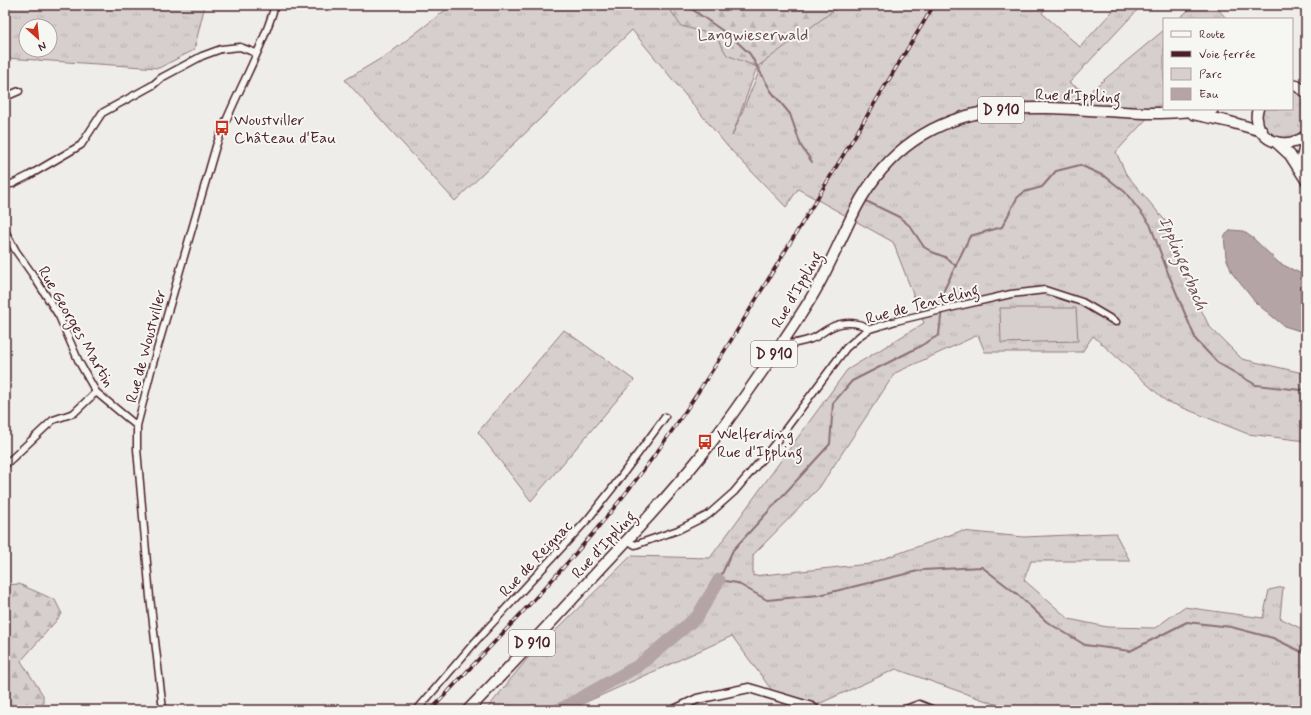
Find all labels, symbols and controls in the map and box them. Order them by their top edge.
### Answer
north arrow [18,18,58,58]
legend [1163,18,1293,110]
park label: Langwieserwald [698,25,808,47]
text: Route [1199,27,1225,43]
text: N [36,38,49,54]
text: Voie ferrée [1199,47,1256,63]
text: Parc [1199,67,1222,83]
street label: Rue d'Ippling [1035,85,1121,109]
text: Eau [1199,87,1219,103]
road number: D 910 [978,97,1024,123]
place label: Woustviller Château d'Eau [234,110,336,149]
bus stop icon: Woustviller Château d'Eau [213,119,231,137]
water label: Ipplingerbach [1152,213,1213,314]
street label: Rue d'Ippling [767,247,829,333]
street label: Rue Georges Martin [32,262,119,392]
street label: Rue de Tenteling [863,279,982,331]
street label: Rue de Woustviller [121,287,172,405]
road number: D 910 [751,341,797,367]
place label: Welferding Rue d'Ippling [717,424,803,464]
bus stop icon: Welferding Rue d'Ippling [696,433,714,451]
street label: Rue d'Ippling [567,507,642,584]
street label: Rue de Reignac [495,516,577,602]
road number: D 910 [509,630,555,656]

